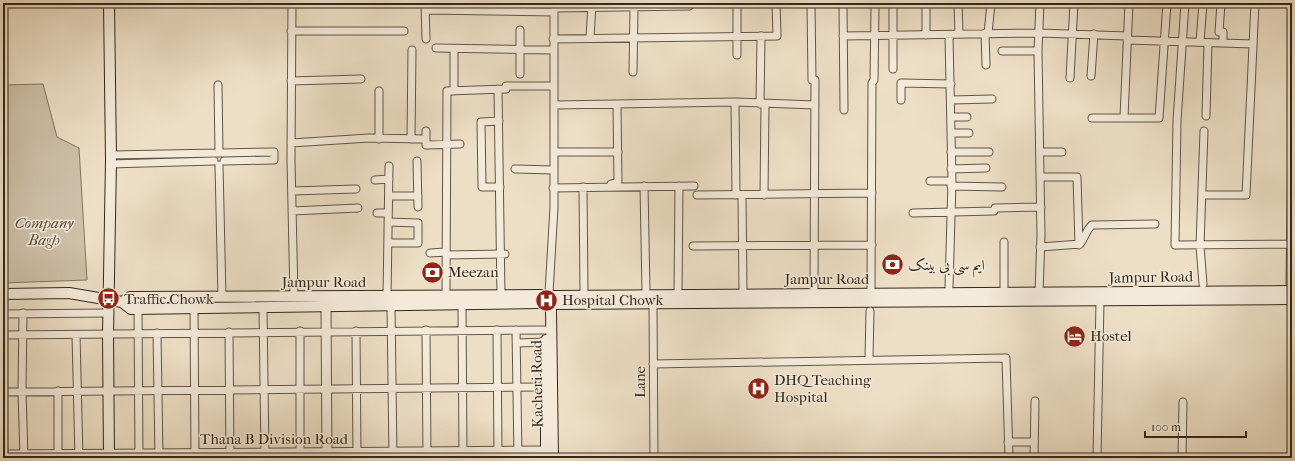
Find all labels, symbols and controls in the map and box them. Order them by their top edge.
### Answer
park label: Company Bagh [15,214,74,249]
bank icon: ایم سی بی بینک [880,252,906,278]
place label: ایم سی بی بینک [908,256,985,278]
bank icon: Meezan [420,259,446,285]
place label: Meezan [448,263,499,281]
street label: Jampur Road [1108,267,1194,287]
street label: Jampur Road [784,270,870,288]
street label: Jampur Road [281,273,367,291]
bus stop icon: Traffic Chowk [96,286,122,312]
hospital icon: Hospital Chowk [534,287,560,313]
place label: Traffic Chowk [124,290,214,308]
place label: Hospital Chowk [562,291,664,309]
hotel icon: Hostel [1061,323,1087,349]
place label: Hostel [1090,327,1132,345]
street label: Kacheri Road [527,339,547,428]
street label: Lane [631,365,649,398]
place label: DHQ Teaching Hospital [774,371,872,406]
hospital icon: DHQ Teaching Hospital [746,376,772,402]
scale bar [1145,413,1246,439]
text: 100 m [1151,420,1181,434]
street label: Thana B Division Road [200,430,349,448]

